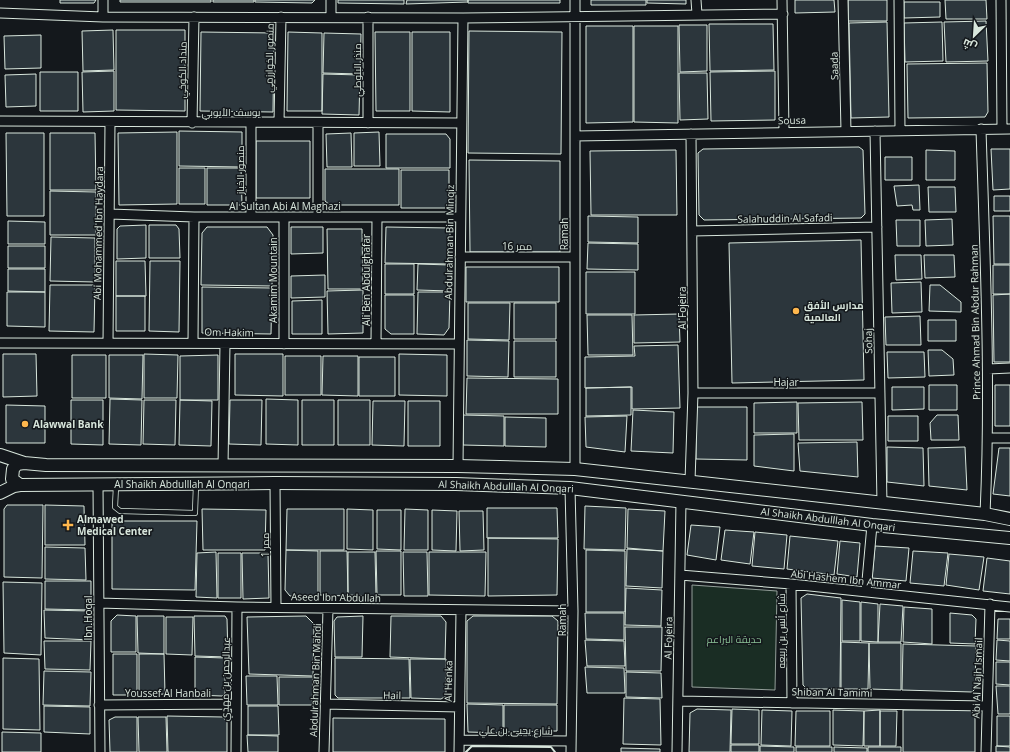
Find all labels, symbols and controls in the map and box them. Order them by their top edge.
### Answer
north arrow [954,16,994,56]
street label: منصور الخوارزمي [261,23,278,93]
text: ش [960,36,979,55]
street label: منداد الكوخي [175,41,190,99]
street label: منذر البلوطي [350,43,365,97]
street label: Saada [827,52,841,80]
street label: يوسف الأيوبي [202,105,261,120]
street label: Sousa [778,113,806,127]
street label: منصور الخباز [233,146,247,195]
street label: Abi Mohammed Ibn Haydara [90,166,106,300]
street label: Abdulrahman Bin Minqiz [441,184,457,300]
street label: Al Sultan Abi Al Maghazi [229,199,341,213]
street label: Salahuddin Al Safadi [737,210,833,226]
street label: Ramah [557,218,571,250]
street label: Ali Ben Abdulghafar [359,234,373,326]
street label: Akamim Mountain [266,237,280,323]
street label: ممر 16 [502,239,532,253]
street label: Prince Ahmad Bin Abdur Rahman [967,244,983,400]
street label: Al Fojeira [675,287,689,329]
place label: مدارس الأفق العالمية [804,298,864,324]
marker: مدارس الأفق العالمية [791,306,801,316]
street label: Om Hakim [204,325,254,339]
street label: Sohaj [861,328,875,354]
street label: Hajar [773,375,799,389]
place label: Alawwal Bank [33,417,104,431]
marker: Alawwal Bank [20,419,30,429]
street label: Al Shaikh Abdulllah Al Onqari [114,477,250,491]
street label: Al Shaikh Abdulllah Al Onqari [438,477,574,495]
street label: Al Shaikh Abdulllah Al Onqari [760,504,896,534]
place label: Almawed Medical Center [77,512,153,538]
marker: Almawed Medical Center [62,519,74,531]
street label: ممر 1 [258,533,272,557]
street label: Abi Hashem Ibn Ammar [790,566,902,592]
street label: Aseed Ibn Abdullah [291,589,381,605]
street label: شارع أنس بن ربيعه [774,593,788,669]
street label: Ibn Hoqal [81,595,95,641]
street label: Ramah [555,604,569,636]
street label: Al Fojeira [661,616,675,660]
street label: Abdulrahman Bin Mahdi [306,623,324,737]
park label: حديقة البراعم [707,632,761,647]
street label: عبدالرحمن بن مهدي [217,637,234,721]
street label: Abi Al Najh Ismail [969,637,985,719]
street label: Al Henka [441,660,455,702]
street label: Shiban Al Tamimi [792,684,872,700]
street label: Youssef Al Hanbali [125,686,211,700]
street label: Hail [383,688,401,702]
street label: شارع يحيى بن علي [479,722,553,739]

